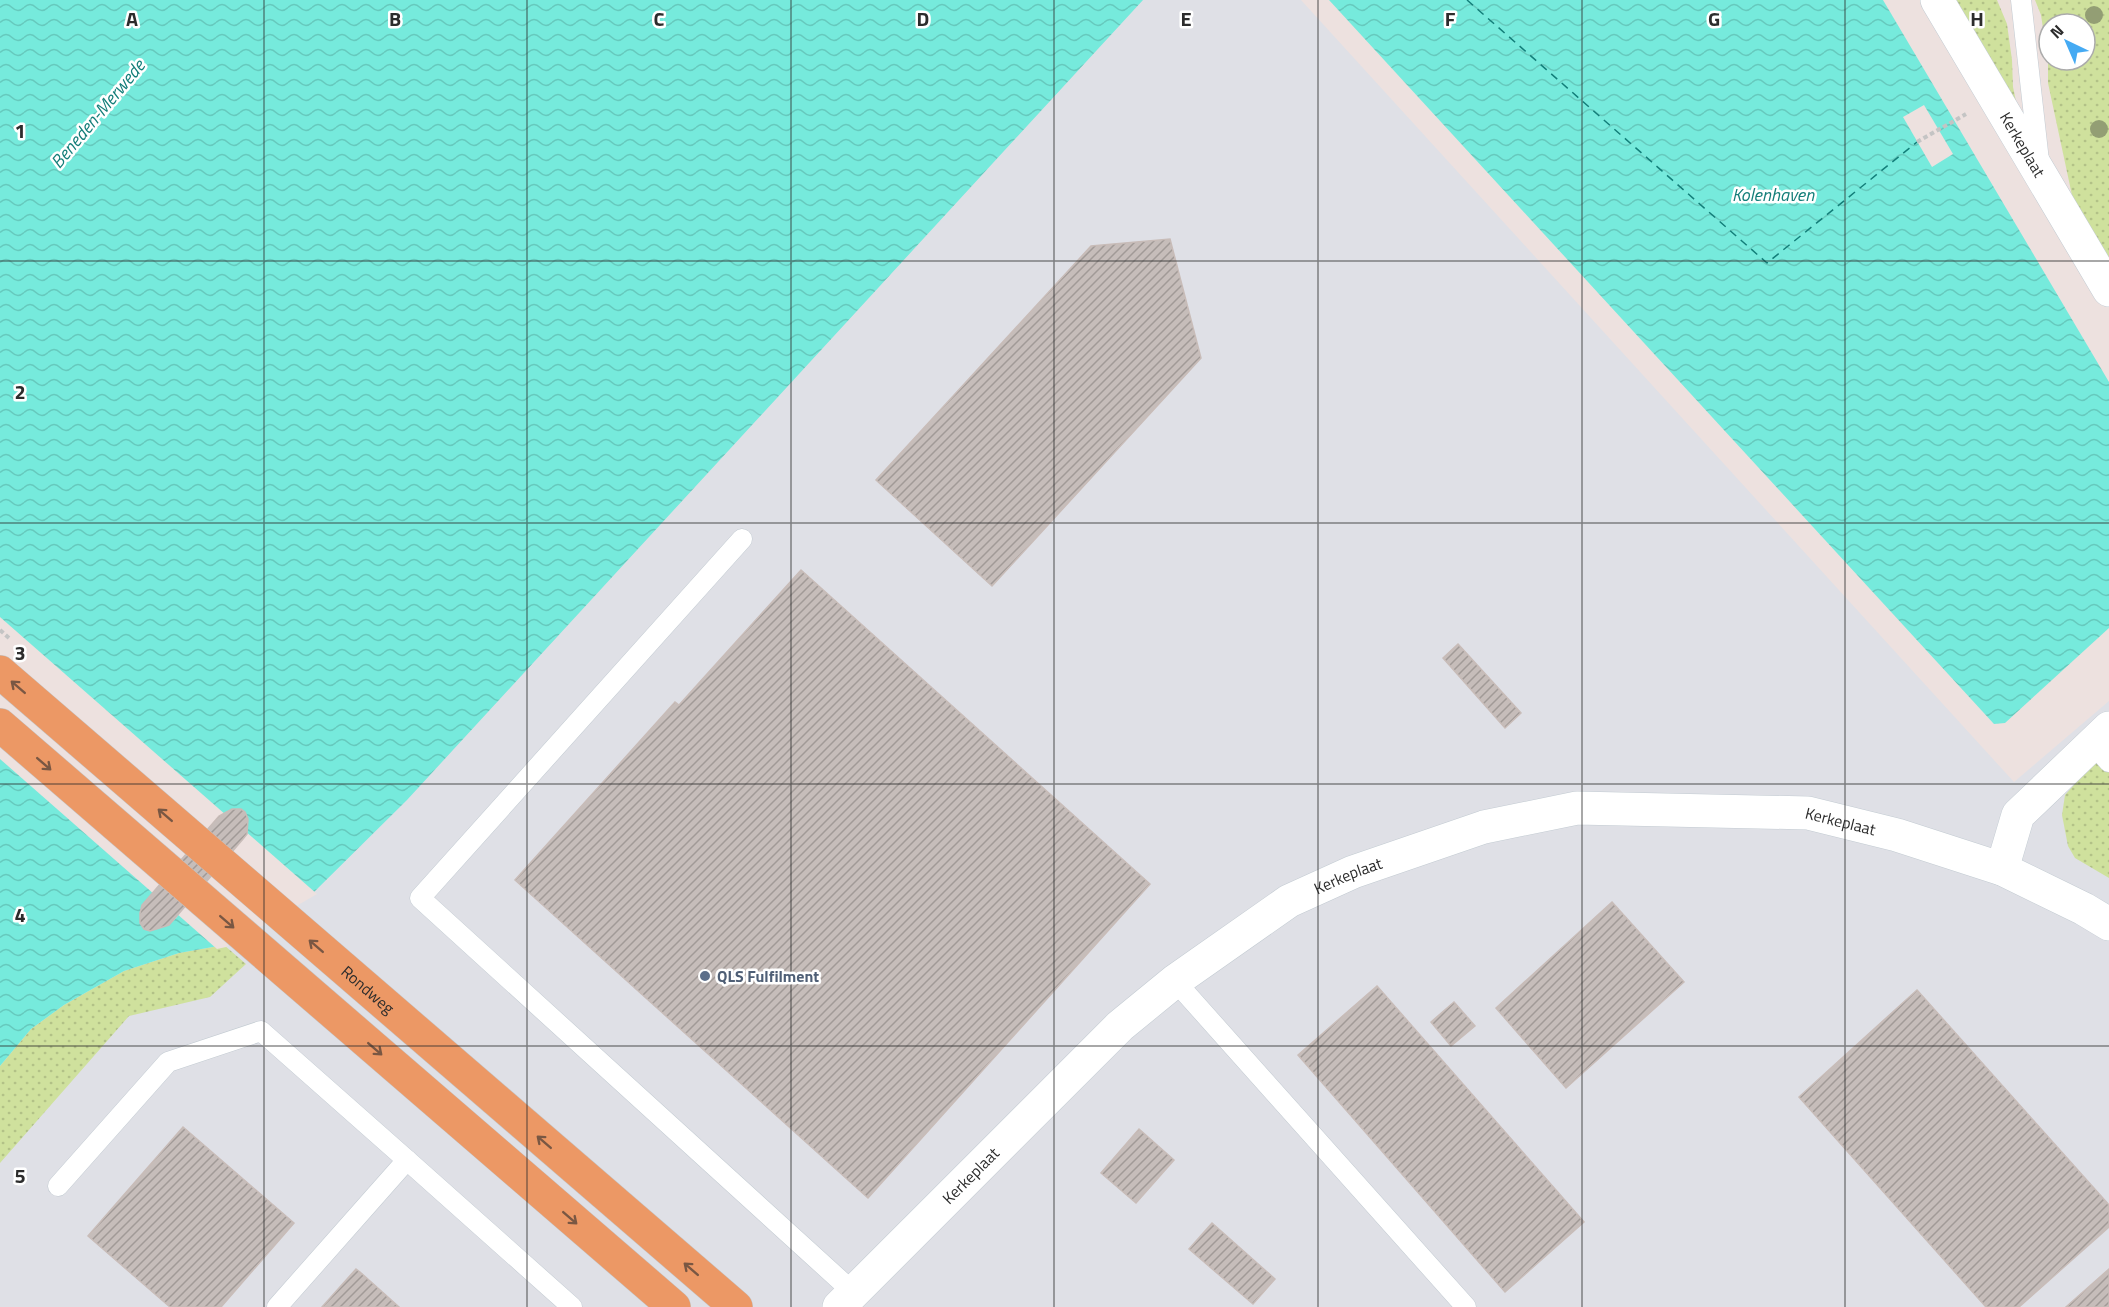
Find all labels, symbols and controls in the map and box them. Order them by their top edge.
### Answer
text: A [126,3,138,34]
text: B [389,3,401,34]
text: C [654,3,665,34]
text: D [917,3,929,34]
text: E [1180,3,1192,34]
text: F [1445,3,1456,34]
text: G [1708,3,1720,34]
text: H [1970,3,1984,34]
north arrow [2037,12,2097,72]
text: N [2044,19,2069,44]
water label: Beneden-Merwede [44,52,152,174]
street label: Kerkeplaat [1994,107,2052,182]
text: 1 [14,115,26,146]
water label: Kolenhaven [1732,181,1815,208]
text: 2 [14,376,26,407]
text: 3 [14,637,26,668]
one-way arrow [10,681,26,695]
one-way arrow [36,757,51,771]
street label: Kerkeplaat [1803,801,1879,841]
one-way arrow [158,808,173,822]
street label: Kerkeplaat [1310,851,1386,900]
text: 4 [14,899,26,930]
one-way arrow [219,915,234,929]
one-way arrow [309,939,324,953]
street label: Rondweg [336,960,400,1019]
place label: QLS Fulfilment [717,964,819,988]
marker: QLS Fulfilment [698,969,712,983]
one-way arrow [367,1043,383,1056]
one-way arrow [536,1135,552,1149]
street label: Kerkeplaat [937,1141,1005,1209]
text: 5 [14,1160,26,1191]
one-way arrow [562,1211,577,1225]
one-way arrow [684,1262,699,1276]

